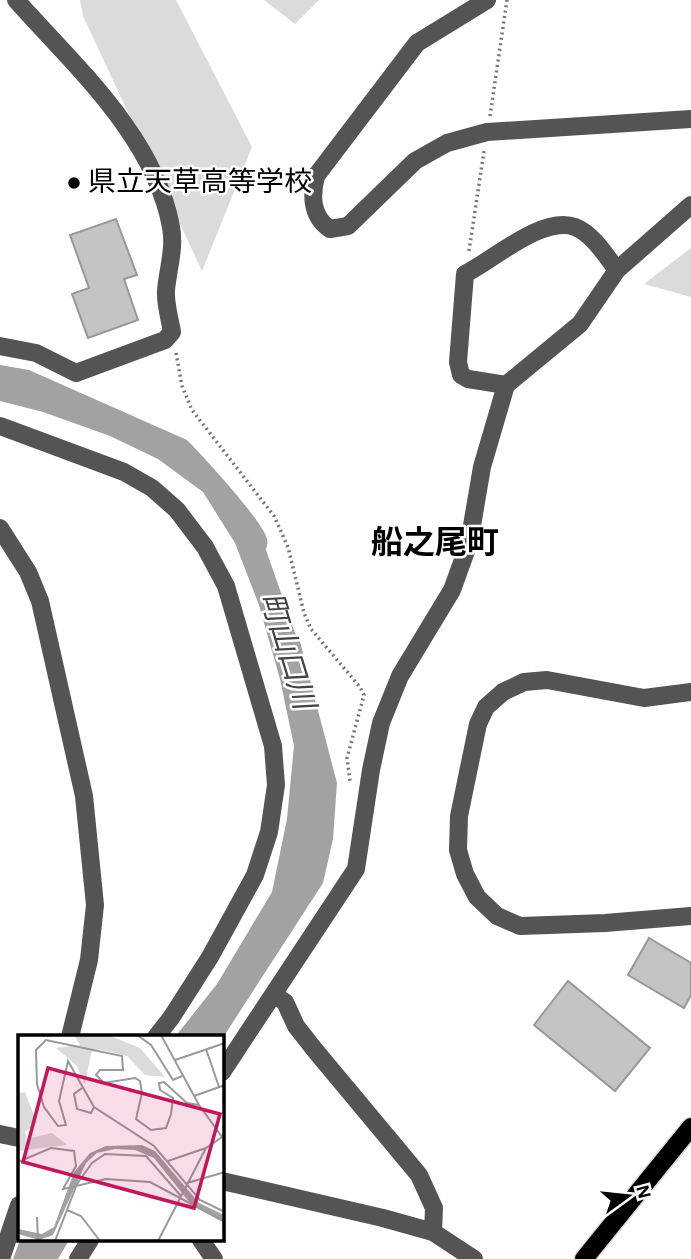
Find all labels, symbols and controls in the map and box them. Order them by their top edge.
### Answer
place label: 県立天草高等学校 [88,167,312,197]
marker: 県立天草高等学校 [66,175,82,191]
district label: 船之尾町 [371,525,499,559]
water label: 町山口川 [255,589,321,716]
inset map [18,1035,224,1242]
north arrow [593,1161,663,1231]
text: N [632,1183,654,1201]

